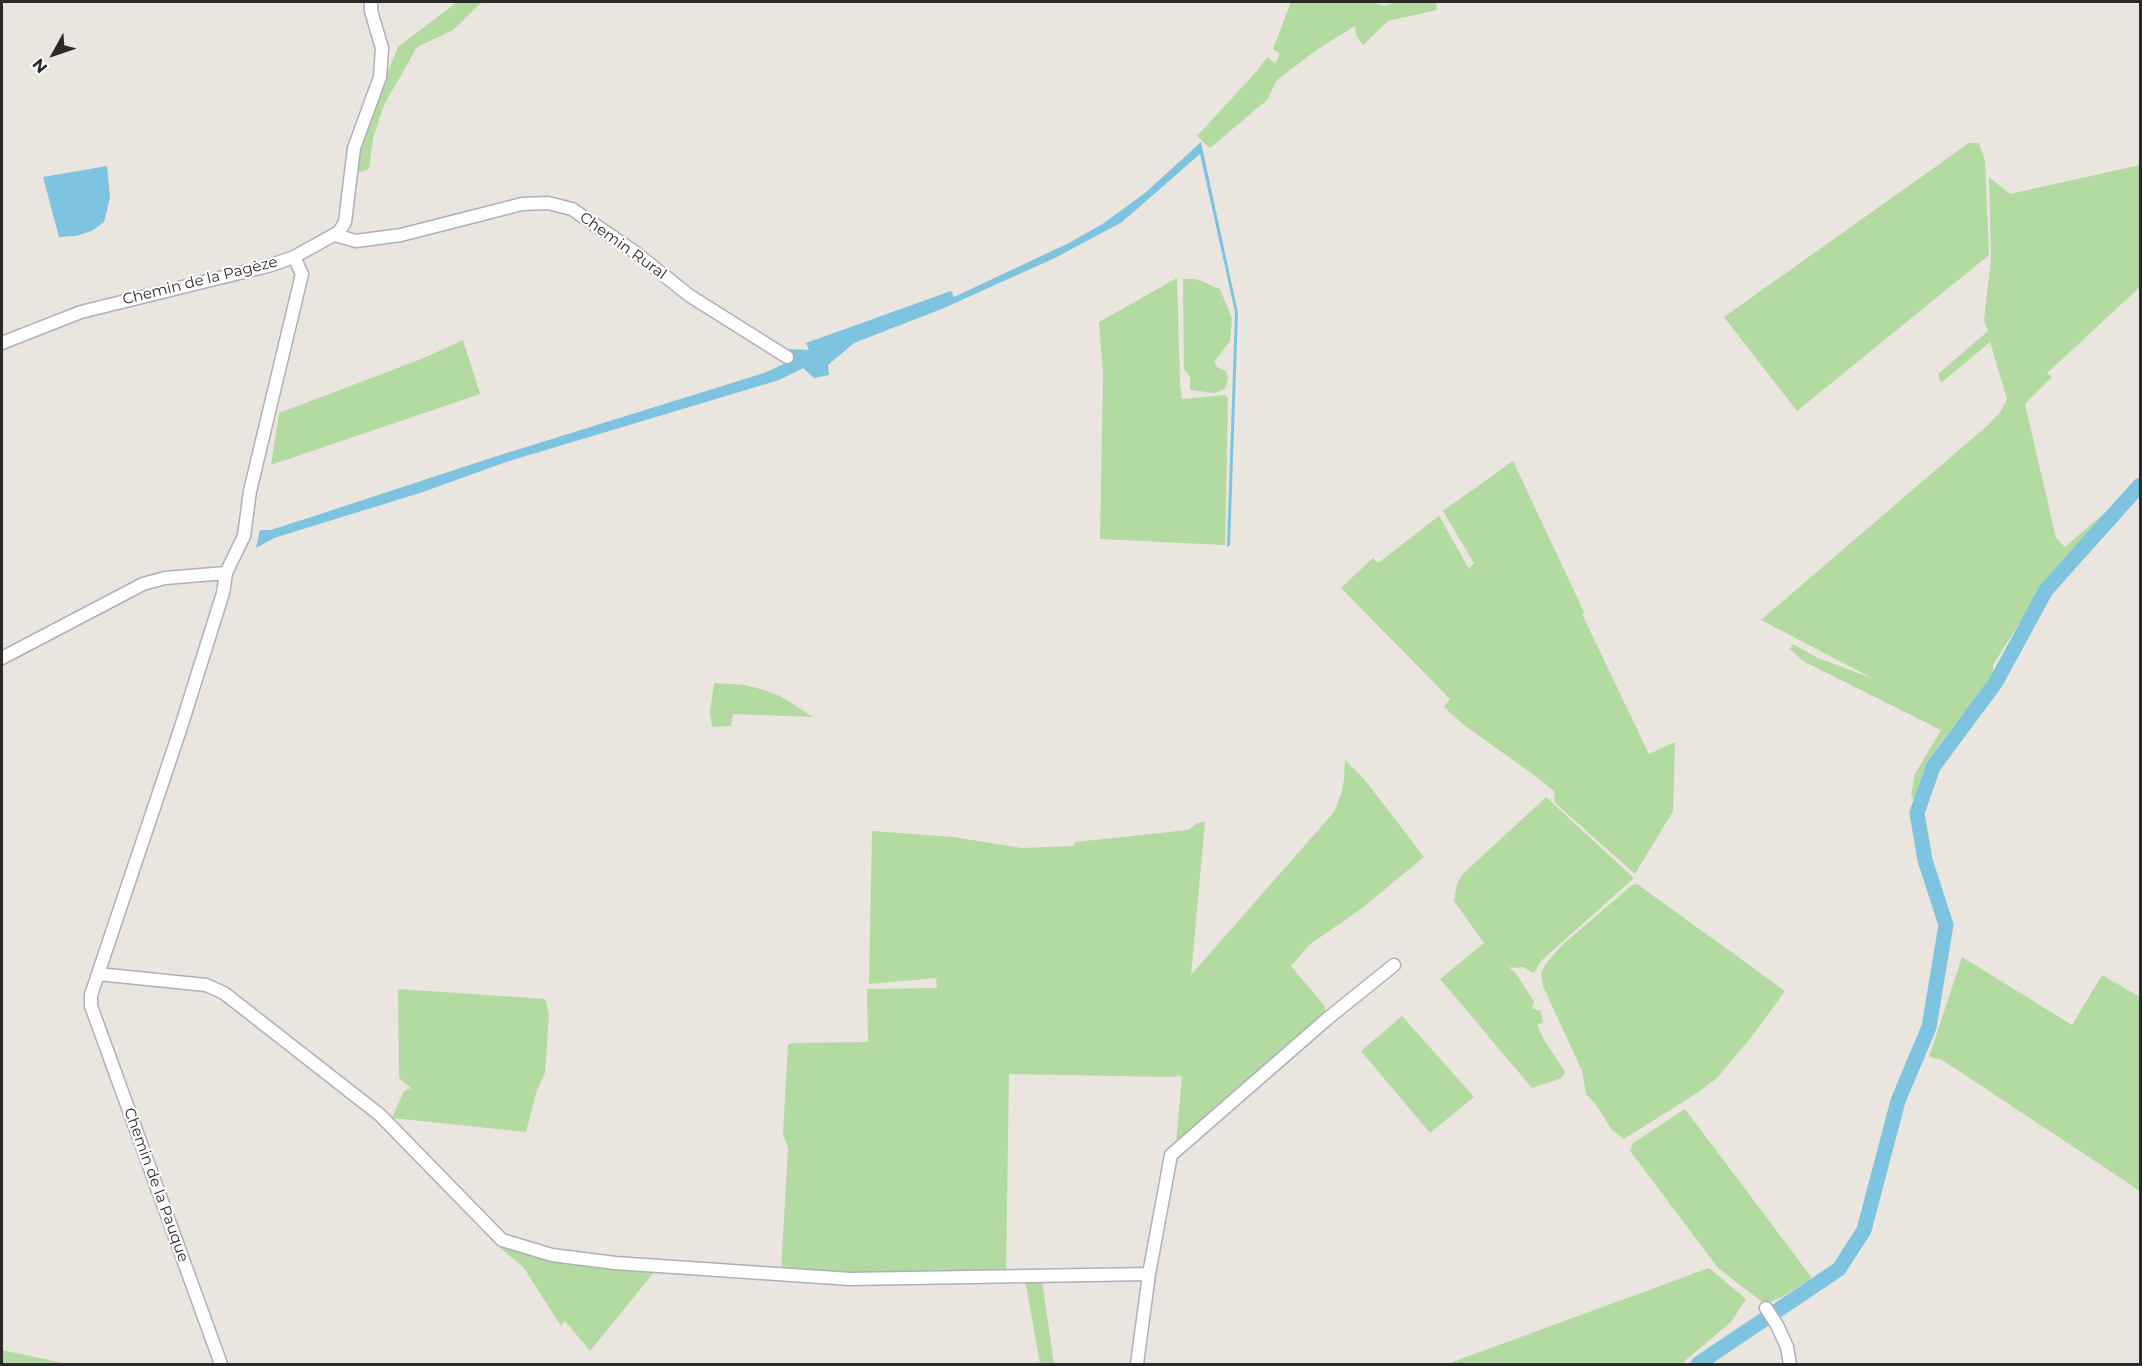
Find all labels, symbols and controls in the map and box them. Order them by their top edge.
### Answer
north arrow [24,24,84,84]
text: N [28,55,51,77]
street label: Chemin Rural [576,208,670,284]
street label: Chemin de la Pagèze [121,253,279,309]
street label: Chemin de la Pauque [120,1106,192,1264]

